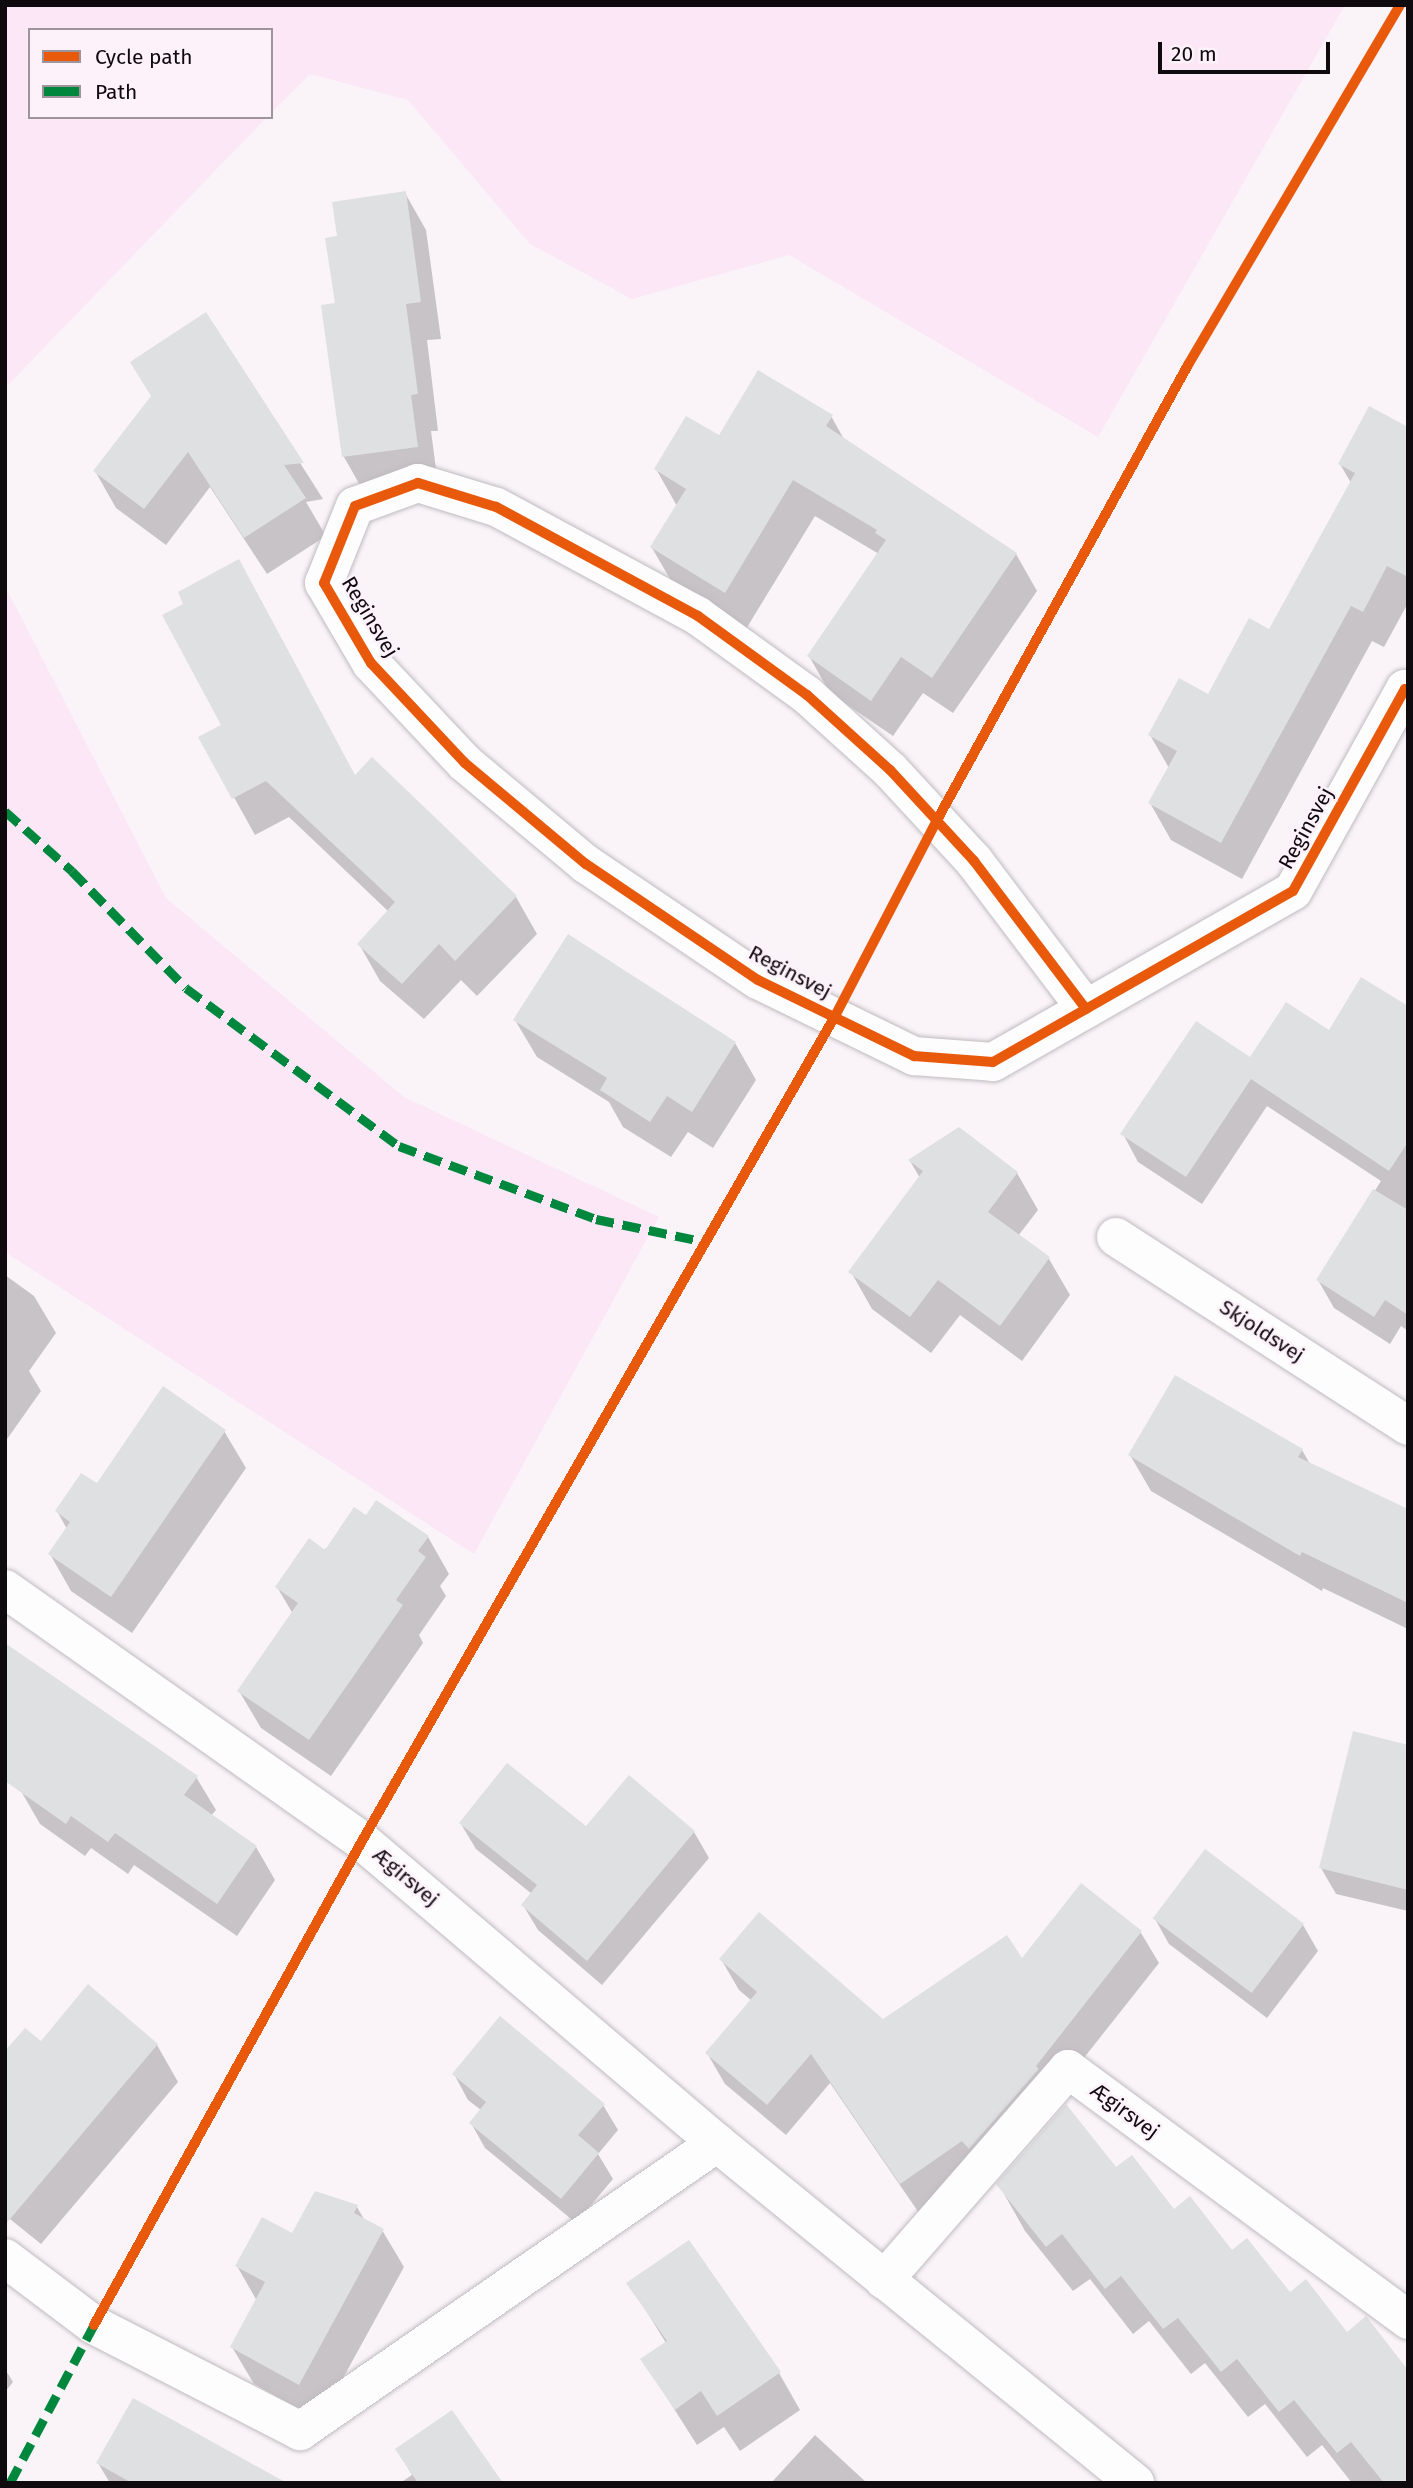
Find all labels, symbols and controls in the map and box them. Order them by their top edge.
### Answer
legend [28,28,273,119]
scale bar [1161,28,1332,72]
text: 20 m [1171,41,1217,67]
text: Cycle path [95,44,193,70]
text: Path [95,79,137,105]
street label: Reginsvej [336,572,404,662]
street label: Reginsvej [1273,783,1339,873]
street label: Reginsvej [744,940,836,1004]
street label: Skjoldsvej [1215,1294,1309,1368]
street label: Ægirsvej [368,1842,444,1912]
street label: Ægirsvej [1086,2078,1164,2144]

